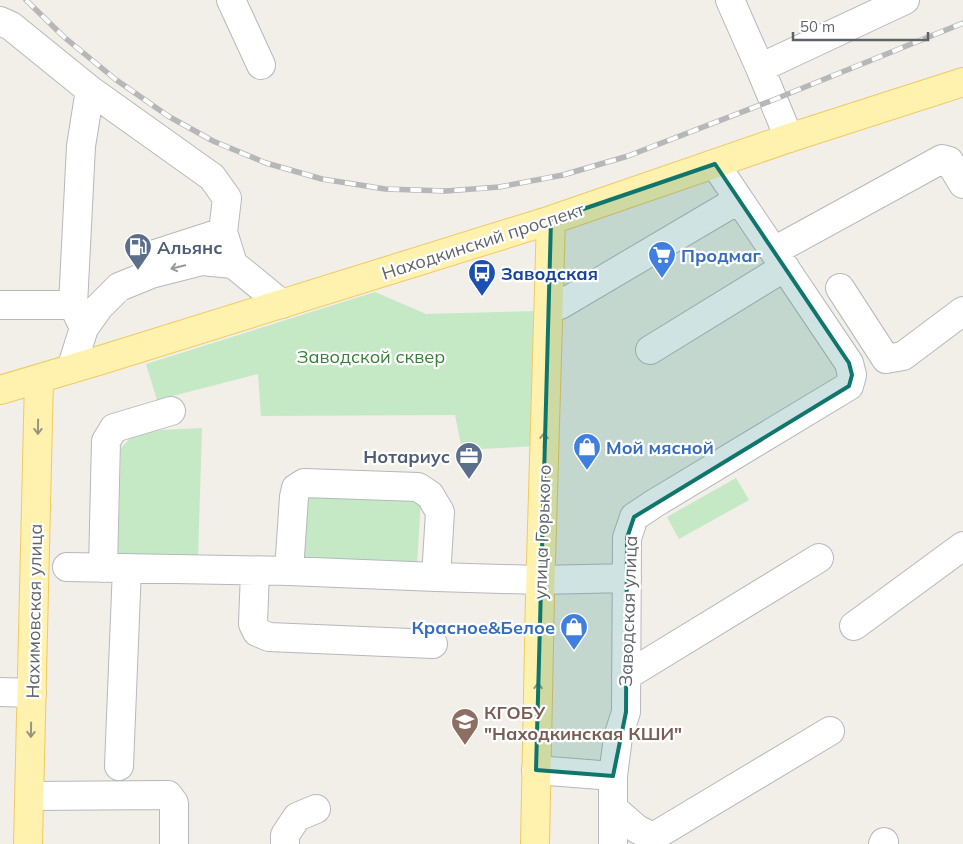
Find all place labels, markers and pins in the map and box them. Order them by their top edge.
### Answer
fuel station icon: Альянс [123,232,153,271]
place label: Альянс [157,236,223,259]
supermarket icon: Продмаг [647,240,677,279]
place label: Продмаг [681,244,762,267]
bus stop icon: Заводская [467,258,497,297]
place label: Заводская [501,262,598,285]
shop icon: Мой мясной [572,432,602,471]
place label: Мой мясной [606,436,714,459]
office icon: Нотариус [454,441,484,480]
place label: Нотариус [363,445,450,468]
shop icon: Красное&Белое [559,612,589,651]
place label: Красное&Белое [411,616,555,639]
place label: КГОБУ "Находкинская КШИ" [484,701,682,745]
school or university icon: КГОБУ "Находкинская КШИ" [450,707,480,746]

